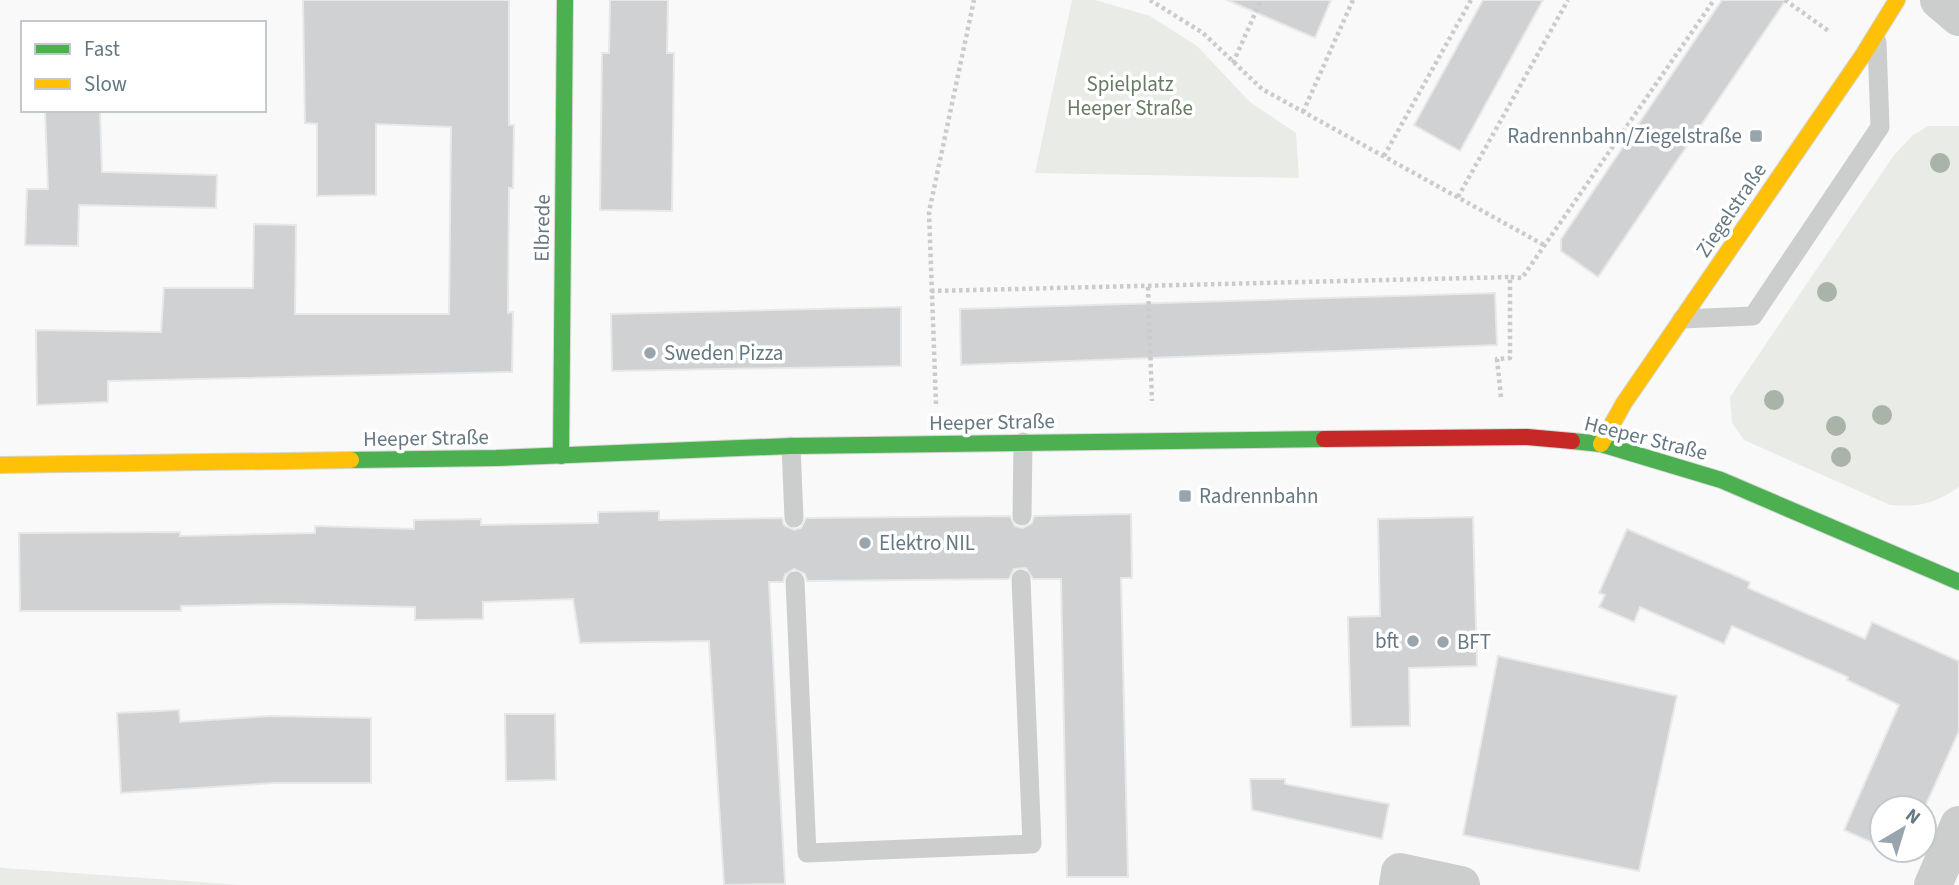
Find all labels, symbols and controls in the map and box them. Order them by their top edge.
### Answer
legend [21,21,266,112]
text: Fast [84,34,120,64]
text: Slow [84,69,127,99]
park label: Spielplatz Heeper Straße [1067,69,1193,123]
place label: Radrennbahn/Ziegelstraße [1507,121,1742,151]
marker: Radrennbahn/Ziegelstraße [1748,128,1764,144]
street label: Ziegelstraße [1688,157,1774,263]
street label: Elbrede [526,194,558,262]
place label: Sweden Pizza [664,338,783,368]
marker: Sweden Pizza [642,345,658,361]
street label: Heeper Straße [929,406,1055,438]
street label: Heeper Straße [1581,408,1711,468]
street label: Heeper Straße [363,422,489,454]
place label: Radrennbahn [1199,481,1318,511]
marker: Radrennbahn [1177,488,1193,504]
place label: Elektro NIL [879,528,975,558]
marker: Elektro NIL [857,535,873,551]
place label: bft [1375,626,1400,656]
place label: BFT [1457,627,1491,657]
marker: bft [1405,633,1421,649]
marker: BFT [1435,634,1451,650]
north arrow [1868,794,1938,864]
text: N [1899,802,1926,831]

